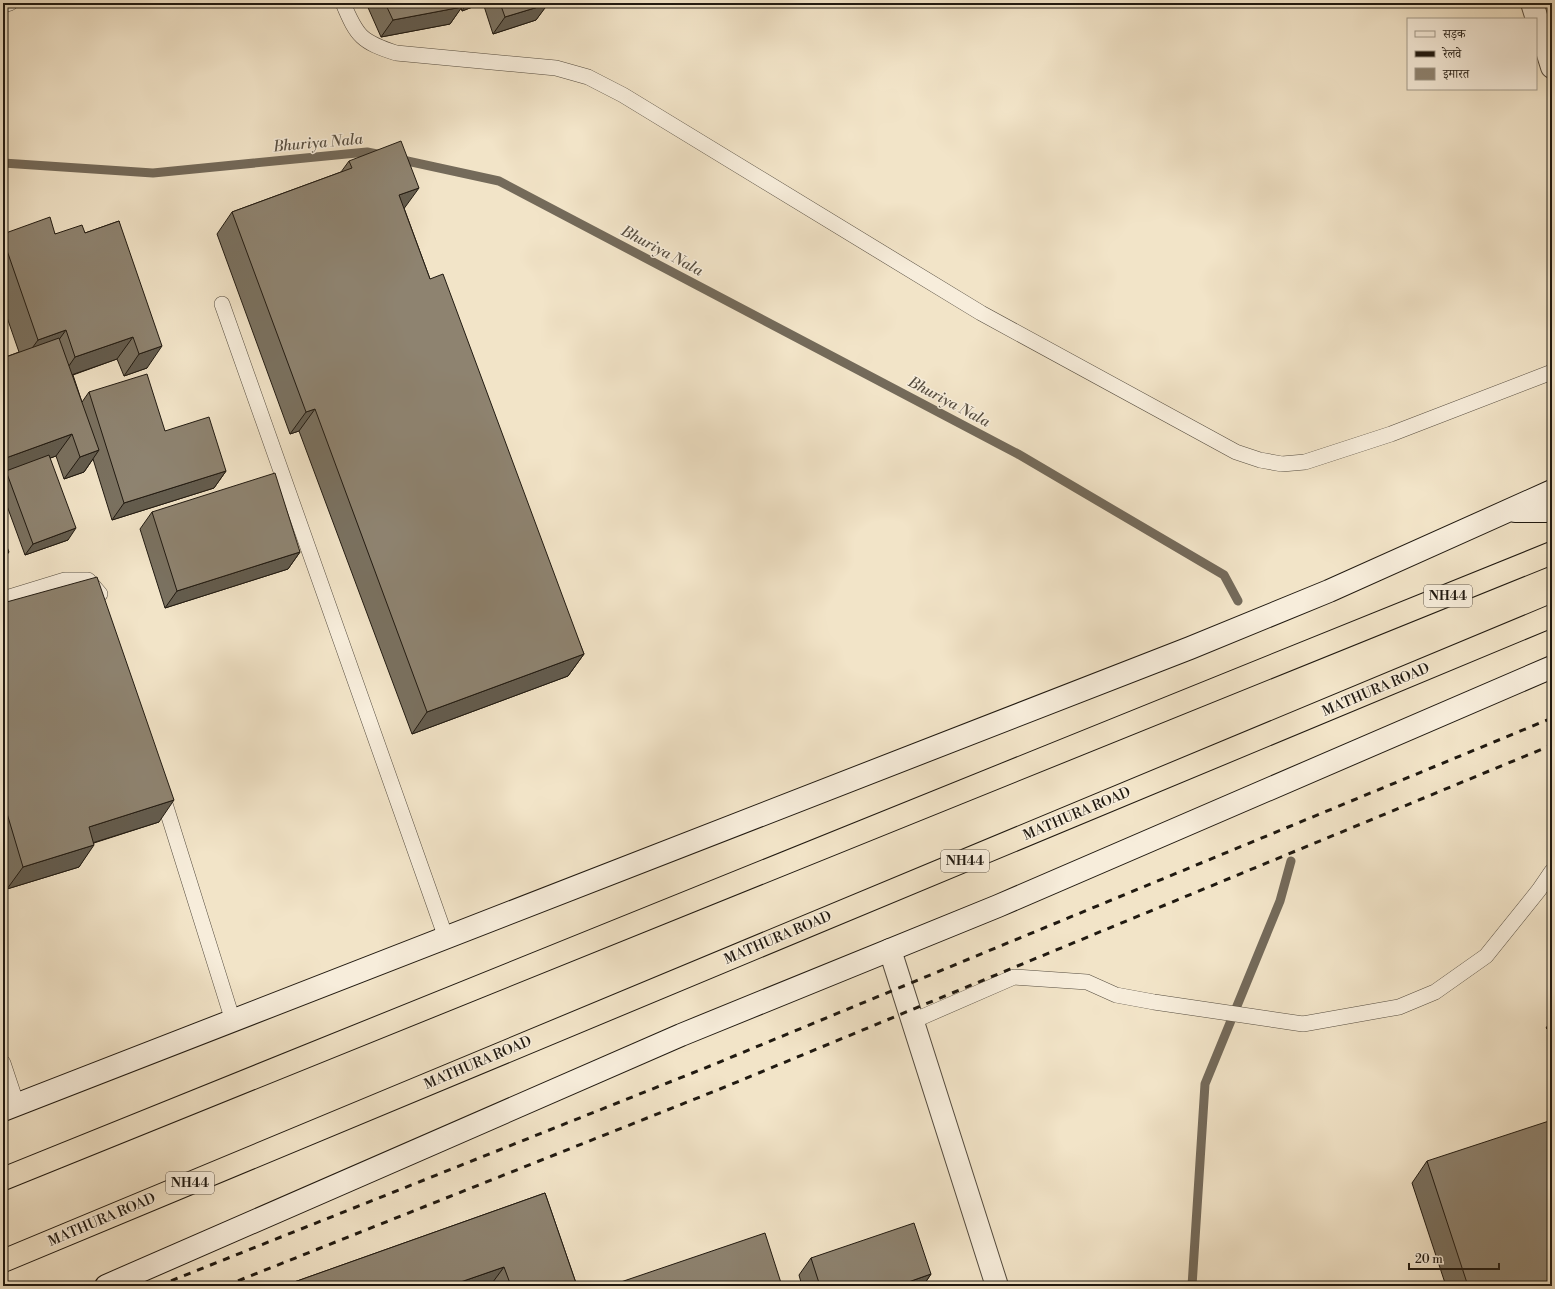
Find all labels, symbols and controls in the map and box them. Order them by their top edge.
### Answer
legend [1407,18,1537,90]
text: सड़क [1442,27,1467,42]
text: रेलवे [1441,46,1462,62]
text: इमारत [1442,67,1470,82]
water label: Bhuriya Nala [271,130,364,156]
water label: Bhuriya Nala [617,221,707,281]
water label: Bhuriya Nala [904,372,994,432]
road number: NH44 [1424,585,1472,607]
street label: MATHURA ROAD [1319,659,1433,721]
street label: MATHURA ROAD [1020,783,1134,845]
road number: NH44 [941,850,989,872]
street label: MATHURA ROAD [721,907,835,969]
street label: MATHURA ROAD [421,1032,535,1094]
road number: NH44 [166,1172,214,1194]
street label: MATHURA ROAD [45,1189,159,1251]
scale bar [1409,1245,1499,1271]
text: 20 m [1415,1252,1443,1267]

